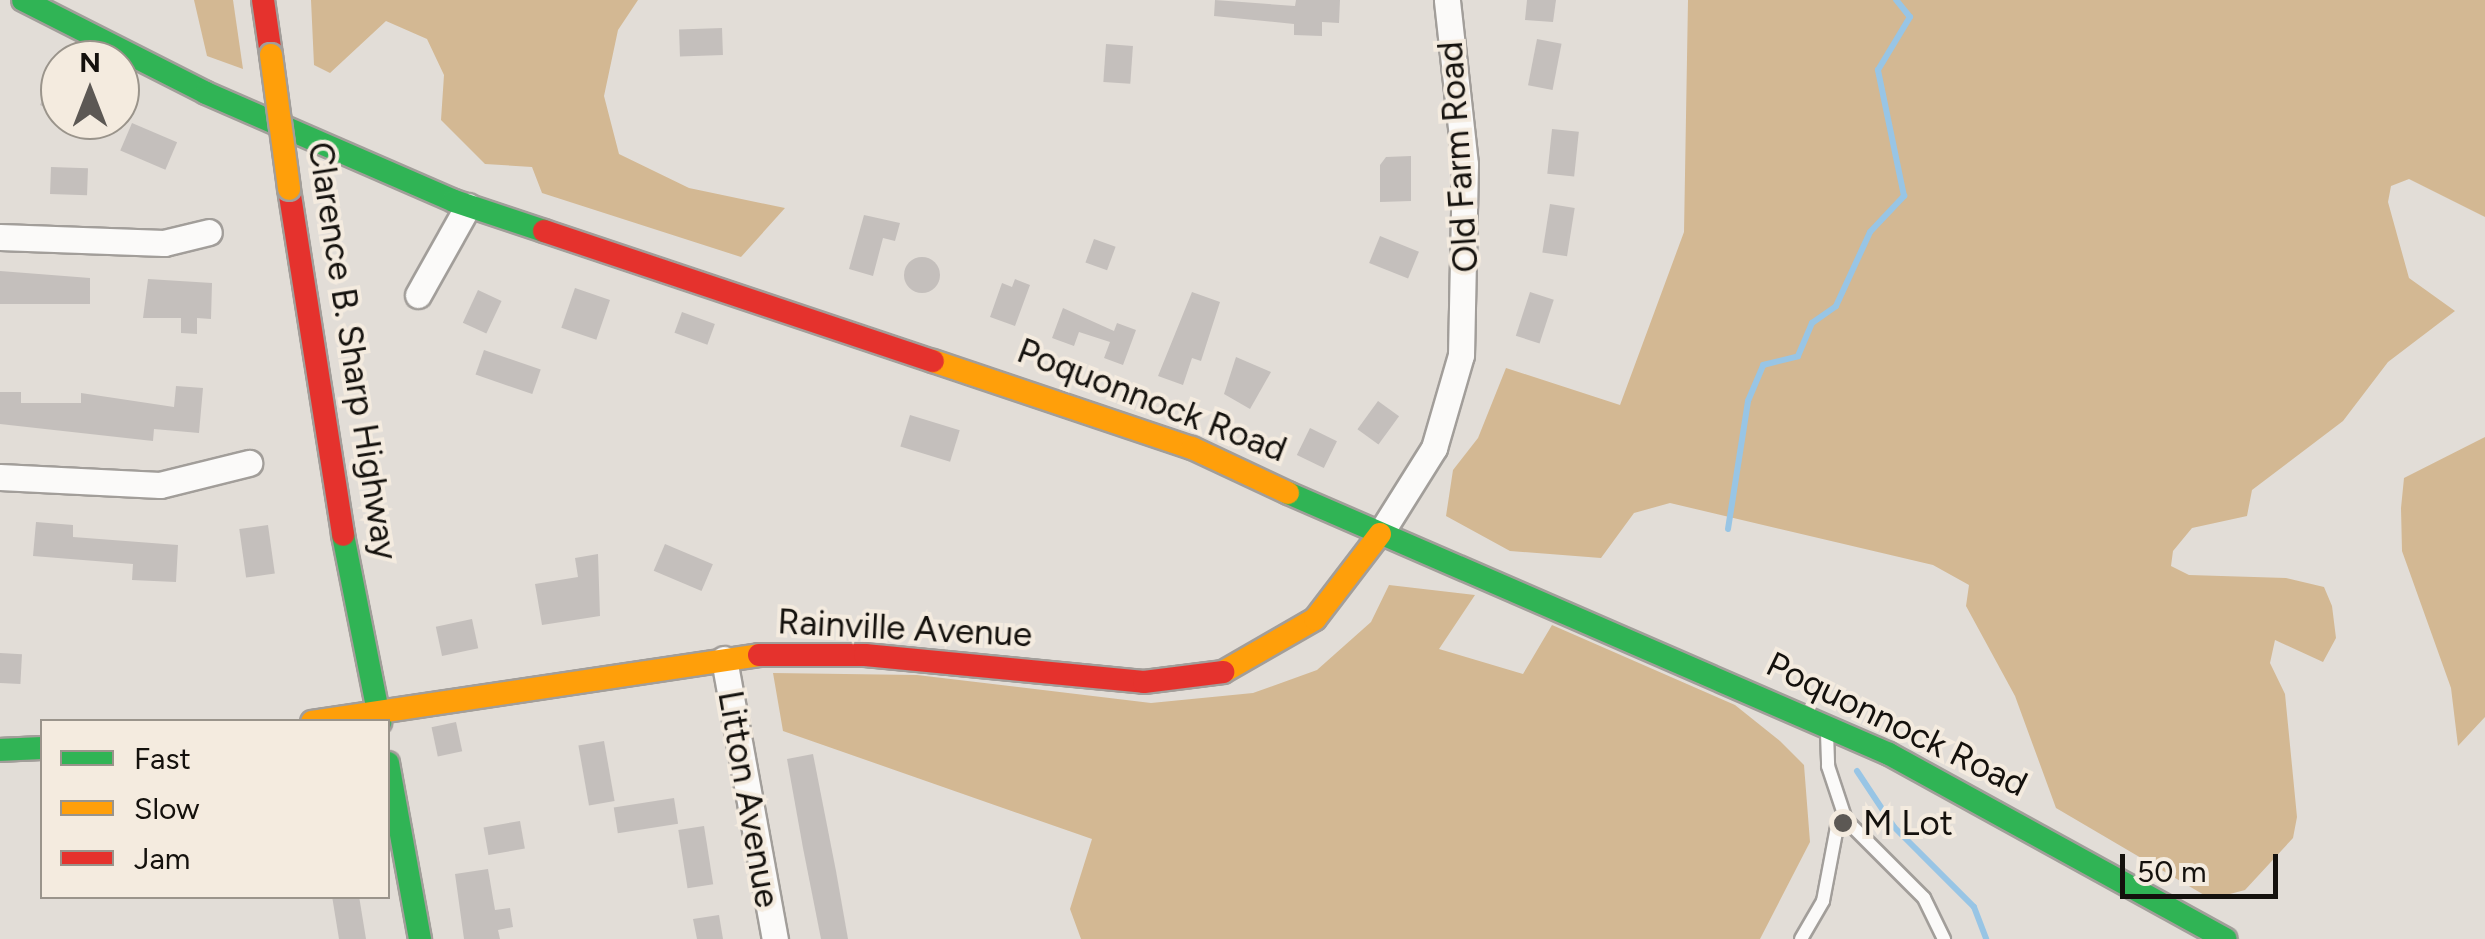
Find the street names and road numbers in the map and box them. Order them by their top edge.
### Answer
street label: Old Farm Road [1429,40,1487,274]
street label: Clarence B. Sharp Highway [299,139,407,563]
street label: Poquonnock Road [1012,329,1292,471]
street label: Rainville Avenue [777,600,1033,656]
street label: Poquonnock Road [1760,643,2034,805]
street label: Litton Avenue [709,687,789,911]

